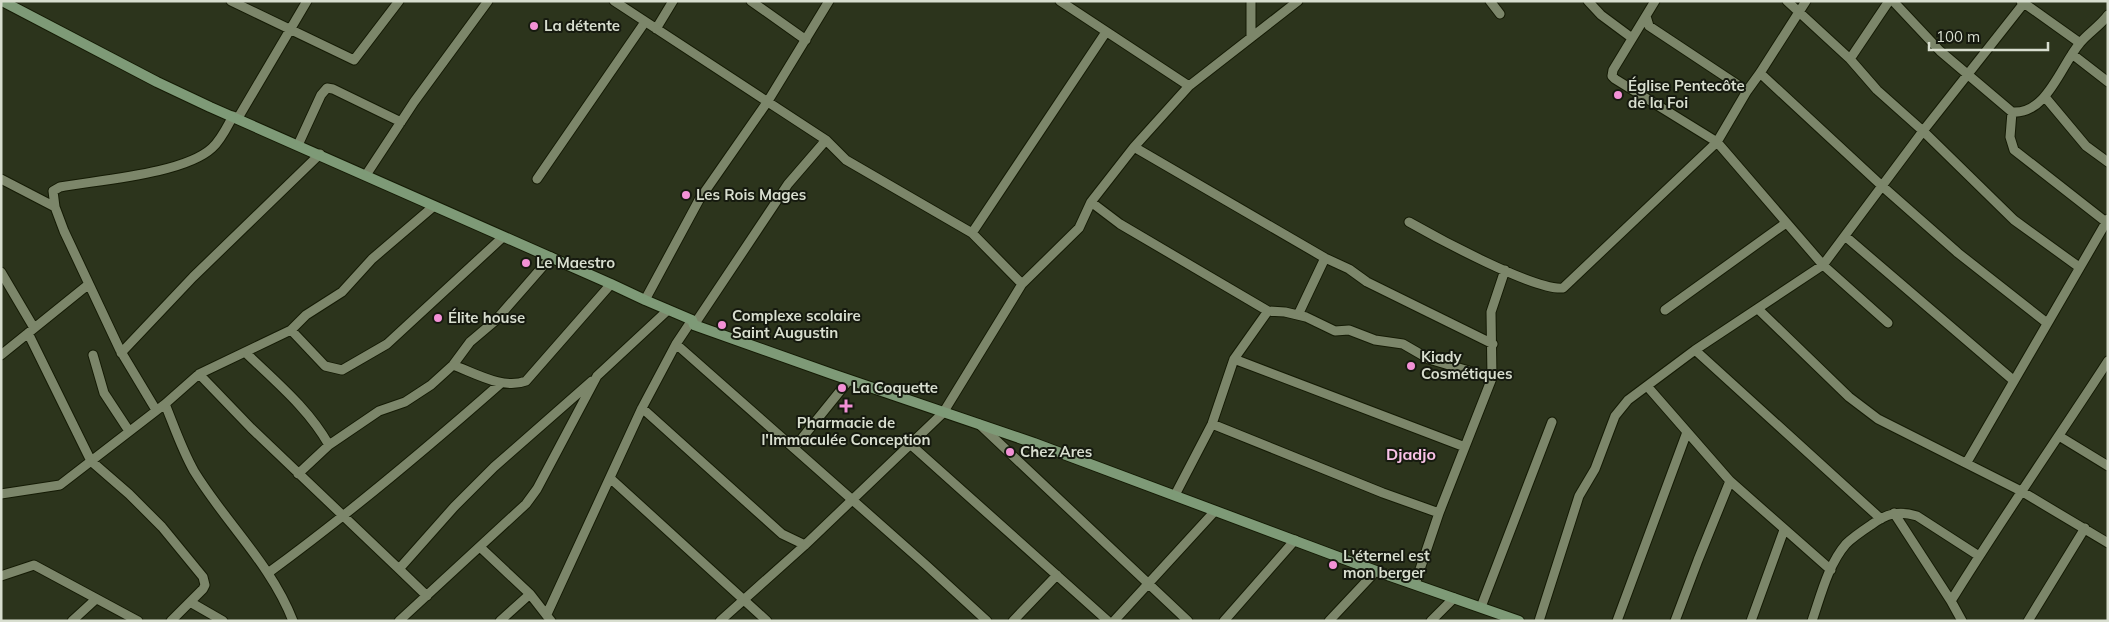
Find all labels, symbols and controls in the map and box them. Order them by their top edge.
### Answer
place label: La détente [544,16,620,35]
marker: La détente [528,20,540,32]
scale bar [1929,20,2048,52]
text: 100 m [1936,27,1980,46]
place label: Église Pentecôte de la Foi [1628,76,1745,112]
marker: Église Pentecôte de la Foi [1612,89,1624,101]
place label: Les Rois Mages [696,185,806,204]
marker: Les Rois Mages [680,189,692,201]
place label: Le Maestro [536,253,615,272]
marker: Le Maestro [520,257,532,269]
place label: Complexe scolaire Saint Augustin [732,306,861,342]
place label: Élite house [448,308,525,327]
marker: Élite house [432,312,444,324]
marker: Complexe scolaire Saint Augustin [716,319,728,331]
place label: Kiady Cosmétiques [1421,347,1512,383]
marker: Kiady Cosmétiques [1405,360,1417,372]
place label: La Coquette [852,378,938,397]
marker: La Coquette [836,382,848,394]
marker: Pharmacie de l'Immaculée Conception [840,400,852,412]
place label: Pharmacie de l'Immaculée Conception [761,413,931,449]
place label: Chez Ares [1020,442,1092,461]
district label: Djadjo [1386,444,1436,464]
marker: Chez Ares [1004,446,1016,458]
place label: L'éternel est mon berger [1343,546,1430,582]
marker: L'éternel est mon berger [1327,559,1339,571]

